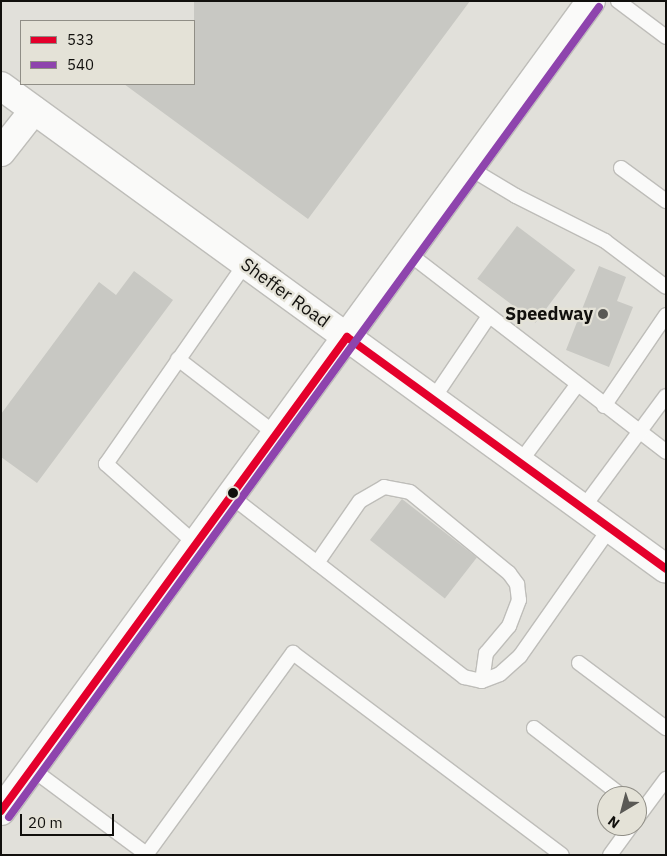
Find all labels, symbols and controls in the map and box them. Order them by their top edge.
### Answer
legend [20,20,195,85]
text: 533 [67,30,94,49]
text: 540 [67,55,94,74]
street label: Sheffer Road [236,254,334,332]
place label: Speedway [505,303,593,325]
marker: Speedway [597,308,609,320]
unlabelled marker [228,488,238,498]
north arrow [597,786,647,836]
scale bar [22,804,116,836]
text: N [604,812,623,832]
text: 20 m [28,813,63,832]

